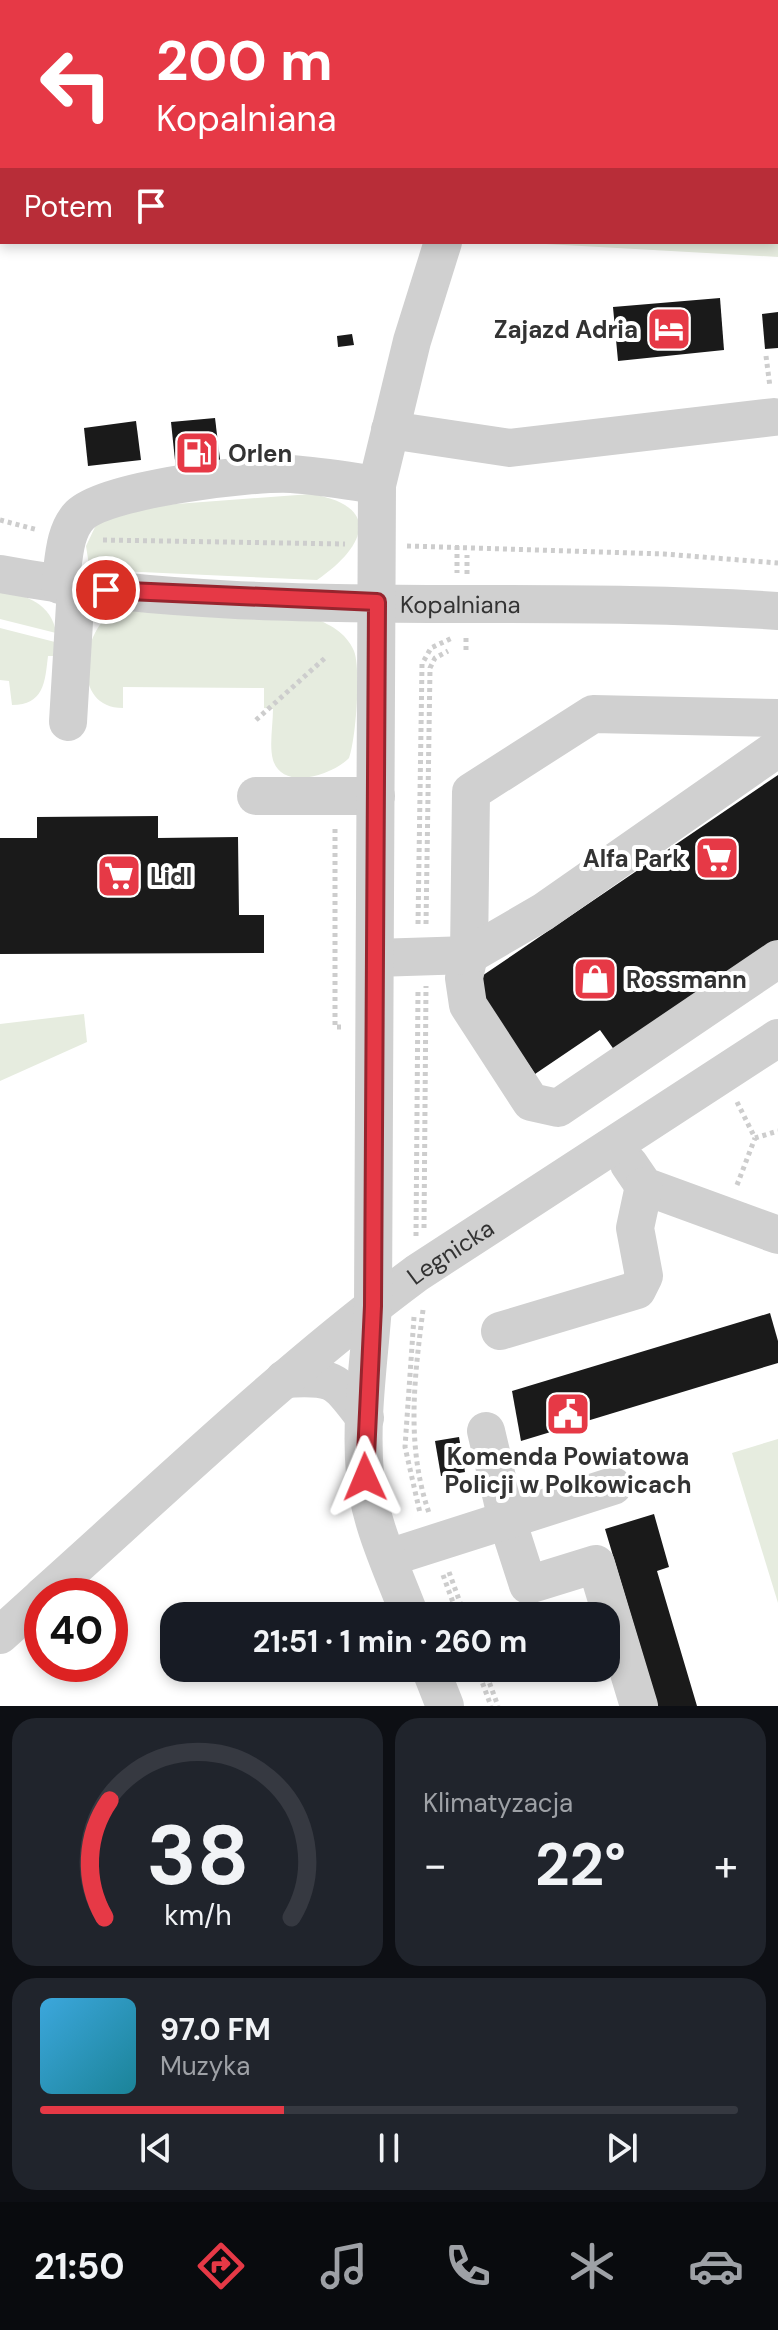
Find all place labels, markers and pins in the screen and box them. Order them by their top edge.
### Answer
hotel icon: Zajazd Adria [645,305,693,353]
place label: Zajazd Adria [494,314,638,345]
fuel station icon: Orlen [173,429,221,477]
place label: Orlen [228,438,292,469]
pin [72,556,140,624]
supermarket icon: Alfa Park [693,834,741,882]
place label: Alfa Park [583,843,686,874]
supermarket icon: Lidl [95,852,143,900]
place label: Lidl [150,861,192,892]
shop icon: Rossmann [571,955,619,1003]
place label: Rossmann [626,964,747,995]
public building icon: Komenda Powiatowa Policji w Polkowicach [544,1390,592,1438]
place label: Komenda Powiatowa Policji w Polkowicach [444,1441,692,1500]

